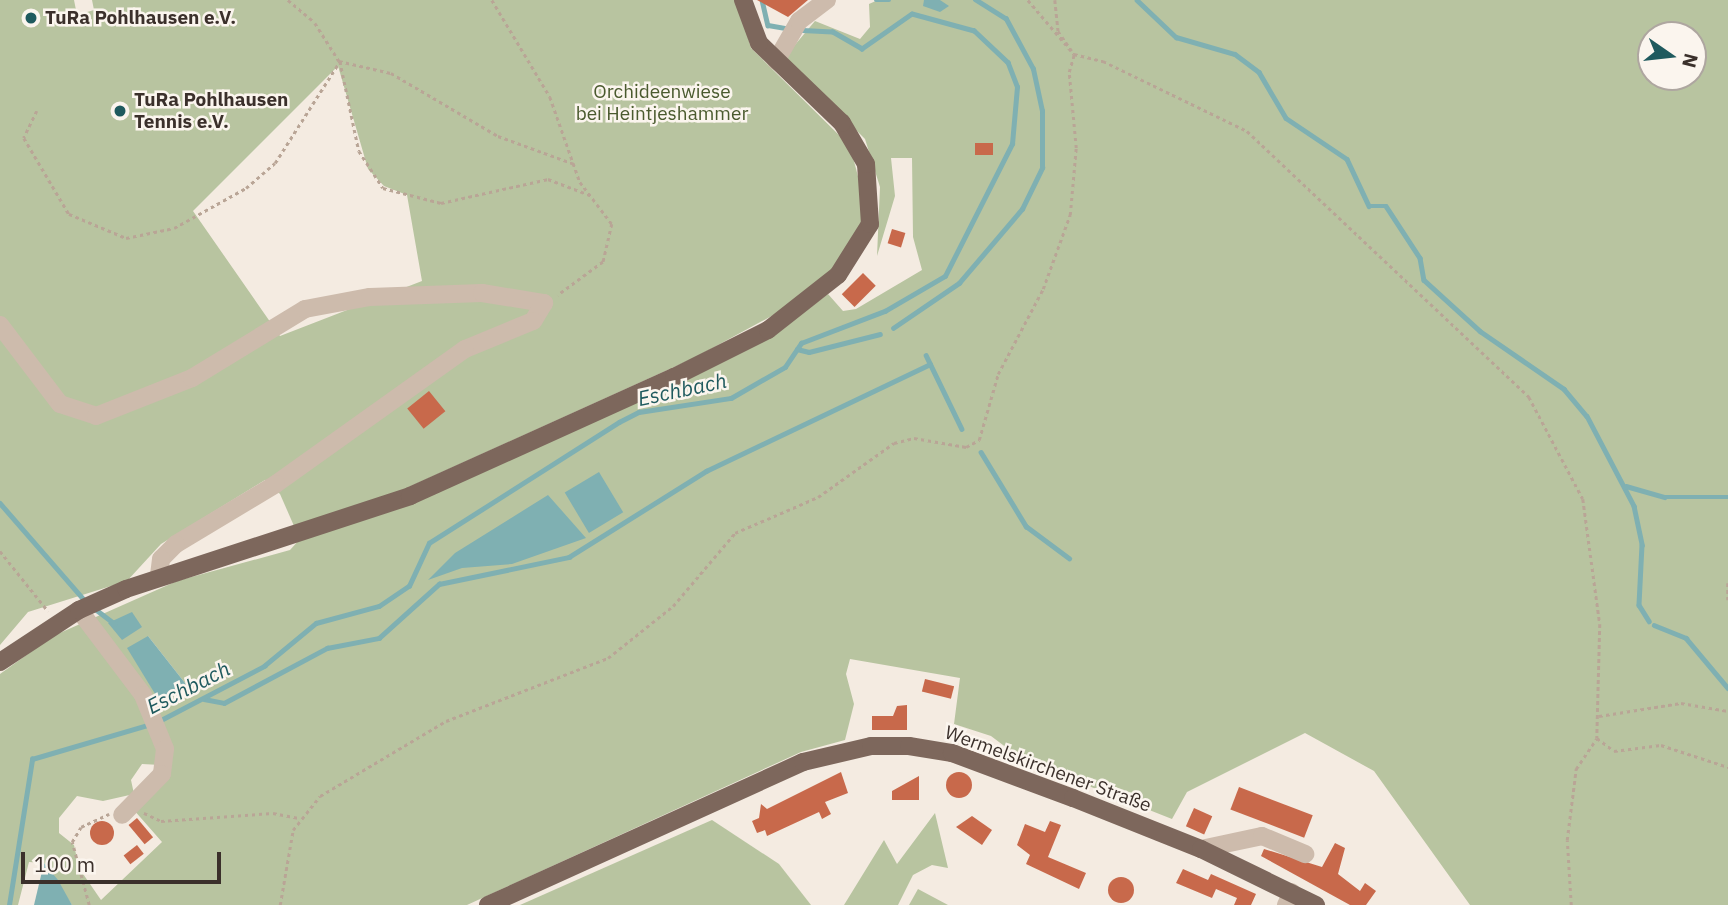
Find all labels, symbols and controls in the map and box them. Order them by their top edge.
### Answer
place label: TuRa Pohlhausen e.V. [45,7,236,29]
marker: TuRa Pohlhausen e.V. [23,10,39,26]
north arrow [1637,21,1707,91]
text: N [1677,51,1704,70]
park label: Orchideenwiese bei Heintjeshammer [576,81,748,125]
place label: TuRa Pohlhausen Tennis e.V. [134,89,288,133]
marker: TuRa Pohlhausen Tennis e.V. [112,103,128,119]
water label: Eschbach [635,367,729,411]
water label: Eschbach [142,655,234,719]
street label: Wermelskirchener Straße [942,721,1154,817]
scale bar [24,838,224,882]
text: 100 m [34,850,95,878]

